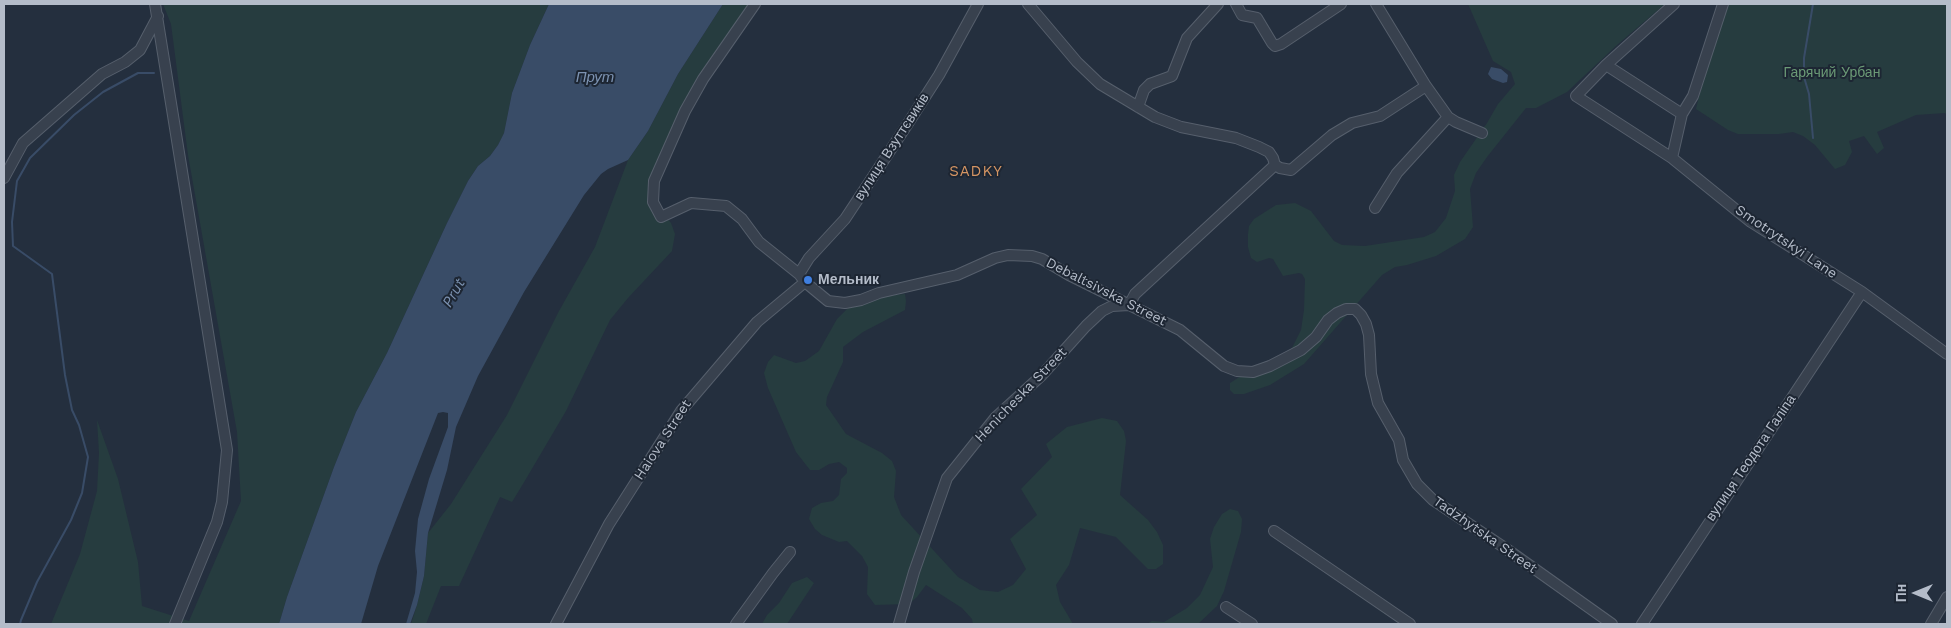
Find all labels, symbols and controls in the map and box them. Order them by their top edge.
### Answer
park label: Гарячий Урбан [1784,65,1880,81]
water label: Прут [576,69,614,87]
street label: вулиця Взуттєвиків [851,90,933,204]
district label: SADKY [949,163,1003,181]
street label: Smotrytskyi Lane [1732,202,1840,282]
street label: Debaltsivska Street [1043,254,1169,330]
place label: Мельник [818,272,879,288]
marker: Мельник [802,274,814,286]
water label: Prut [439,276,469,310]
street label: Henicheska Street [971,344,1071,446]
street label: вулиця Теодота Галіпа [1702,392,1800,524]
street label: Haiova Street [631,397,695,483]
street label: Tadzhytska Street [1430,493,1540,577]
north arrow [1891,568,1941,618]
text: Пн [1893,584,1909,602]

